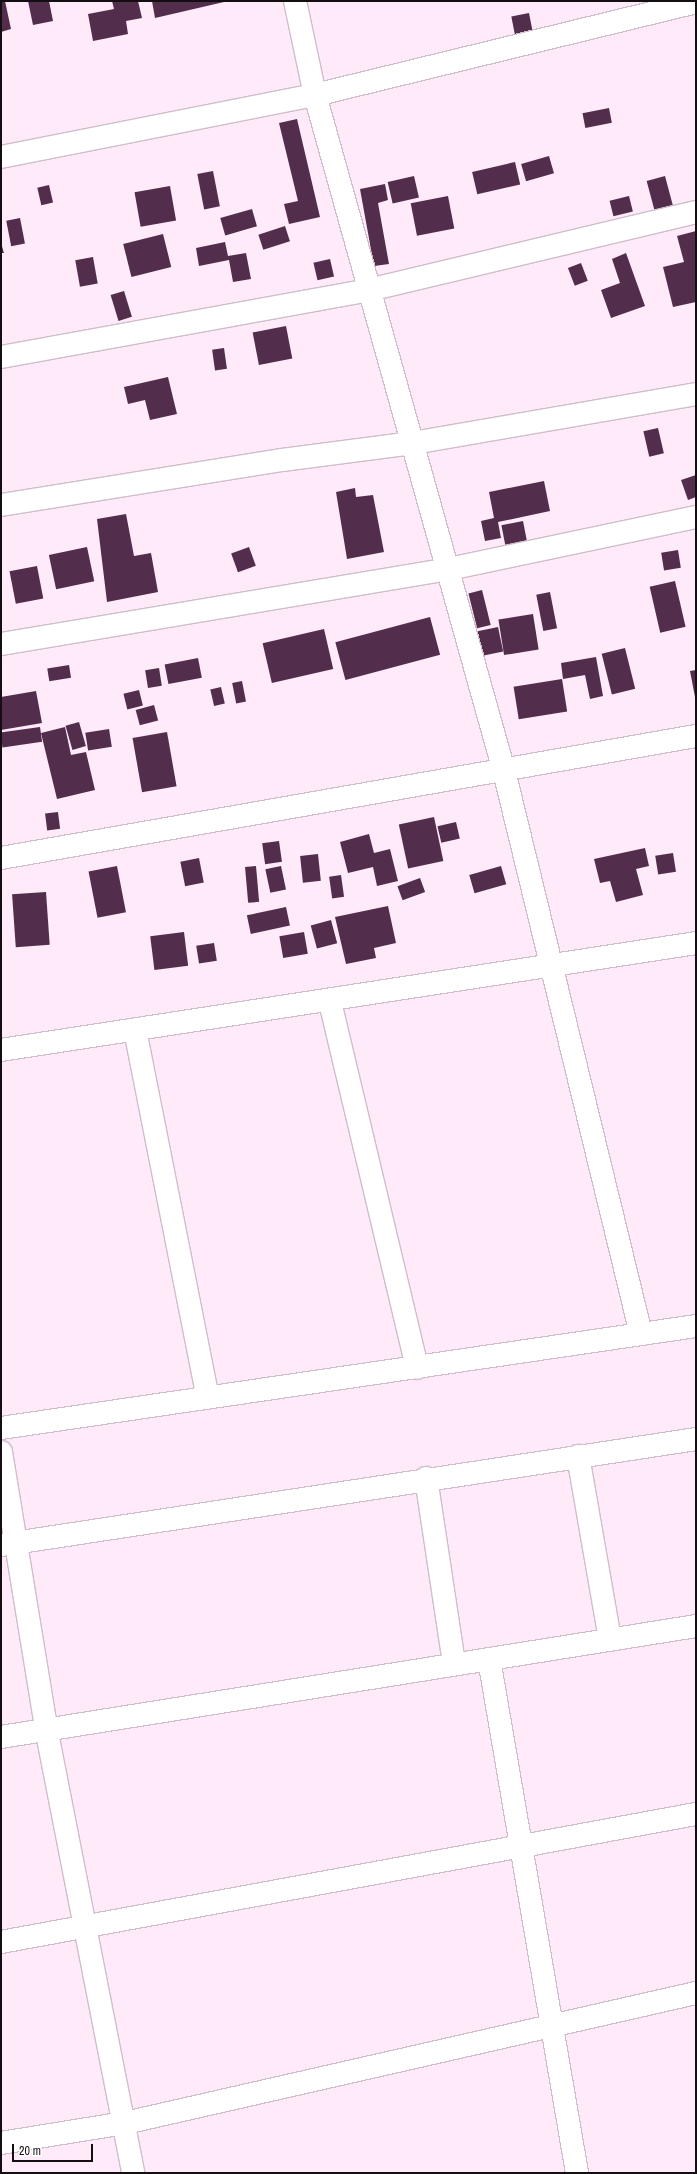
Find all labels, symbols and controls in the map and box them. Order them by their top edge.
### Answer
scale bar [14,2136,95,2162]
text: 20 m [19,2143,41,2159]

